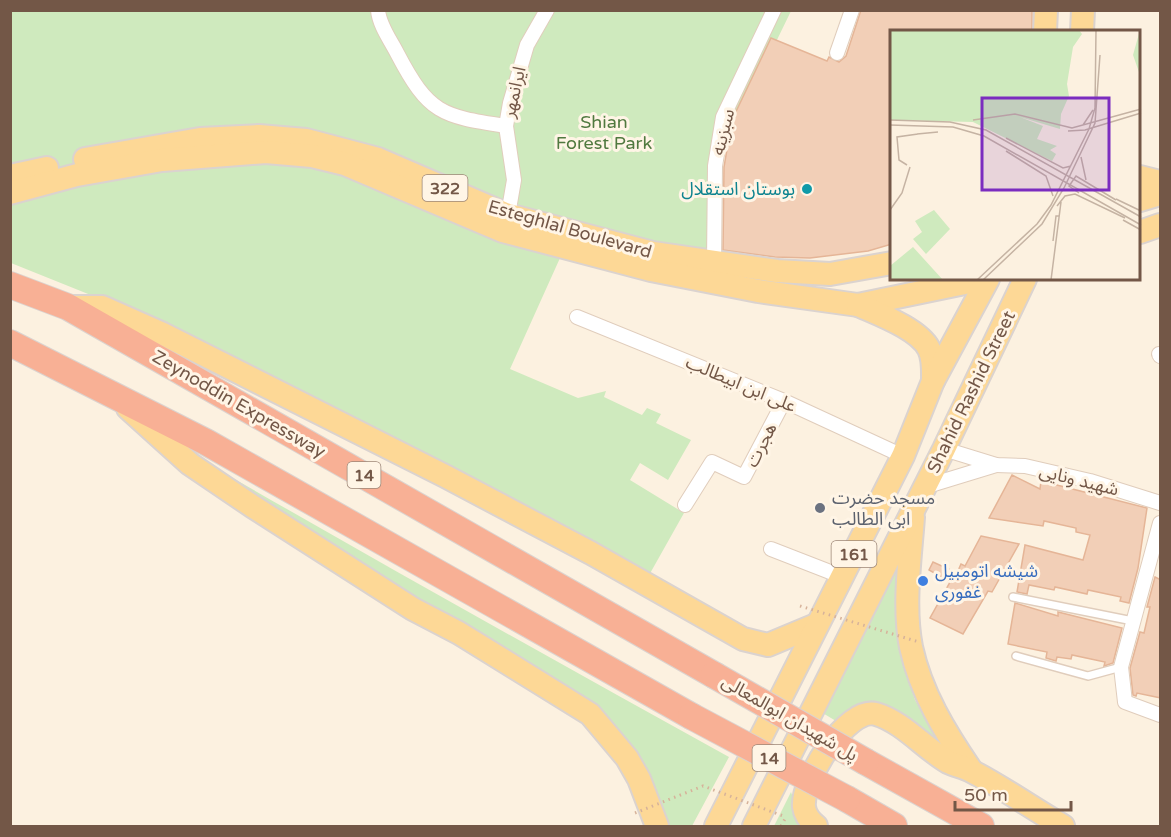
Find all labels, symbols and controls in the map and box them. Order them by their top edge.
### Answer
inset map [890,30,1141,280]
street label: ایرانمهر [497,64,531,121]
street label: سبزینه [707,106,739,158]
park label: Shian Forest Park [556,111,652,154]
road number: 322 [422,175,468,201]
place label: بوستان استقلال [681,178,795,200]
marker: بوستان استقلال [800,182,814,196]
street label: Esteghlal Boulevard [486,195,654,263]
street label: Shahid Rashid Street [922,307,1020,477]
street label: Zeynoddin Expressway [148,345,330,463]
street label: علی ابن ابیطالب [683,351,799,417]
street label: هجرت [741,419,781,471]
street label: شهید ونایی [1037,460,1121,500]
road number: 14 [348,462,380,488]
place label: مسجد حضرت ابی الطالب [832,487,935,530]
marker: مسجد حضرت ابی الطالب [813,501,827,515]
road number: 161 [832,541,876,567]
place label: شیشه اتومبیل غفوری [935,560,1038,603]
marker: شیشه اتومبیل غفوری [916,574,930,588]
street label: پل شهیدان ابوالمعالی [718,670,862,766]
road number: 14 [752,745,786,771]
scale bar [955,774,1070,812]
text: 50 m [964,784,1008,806]

